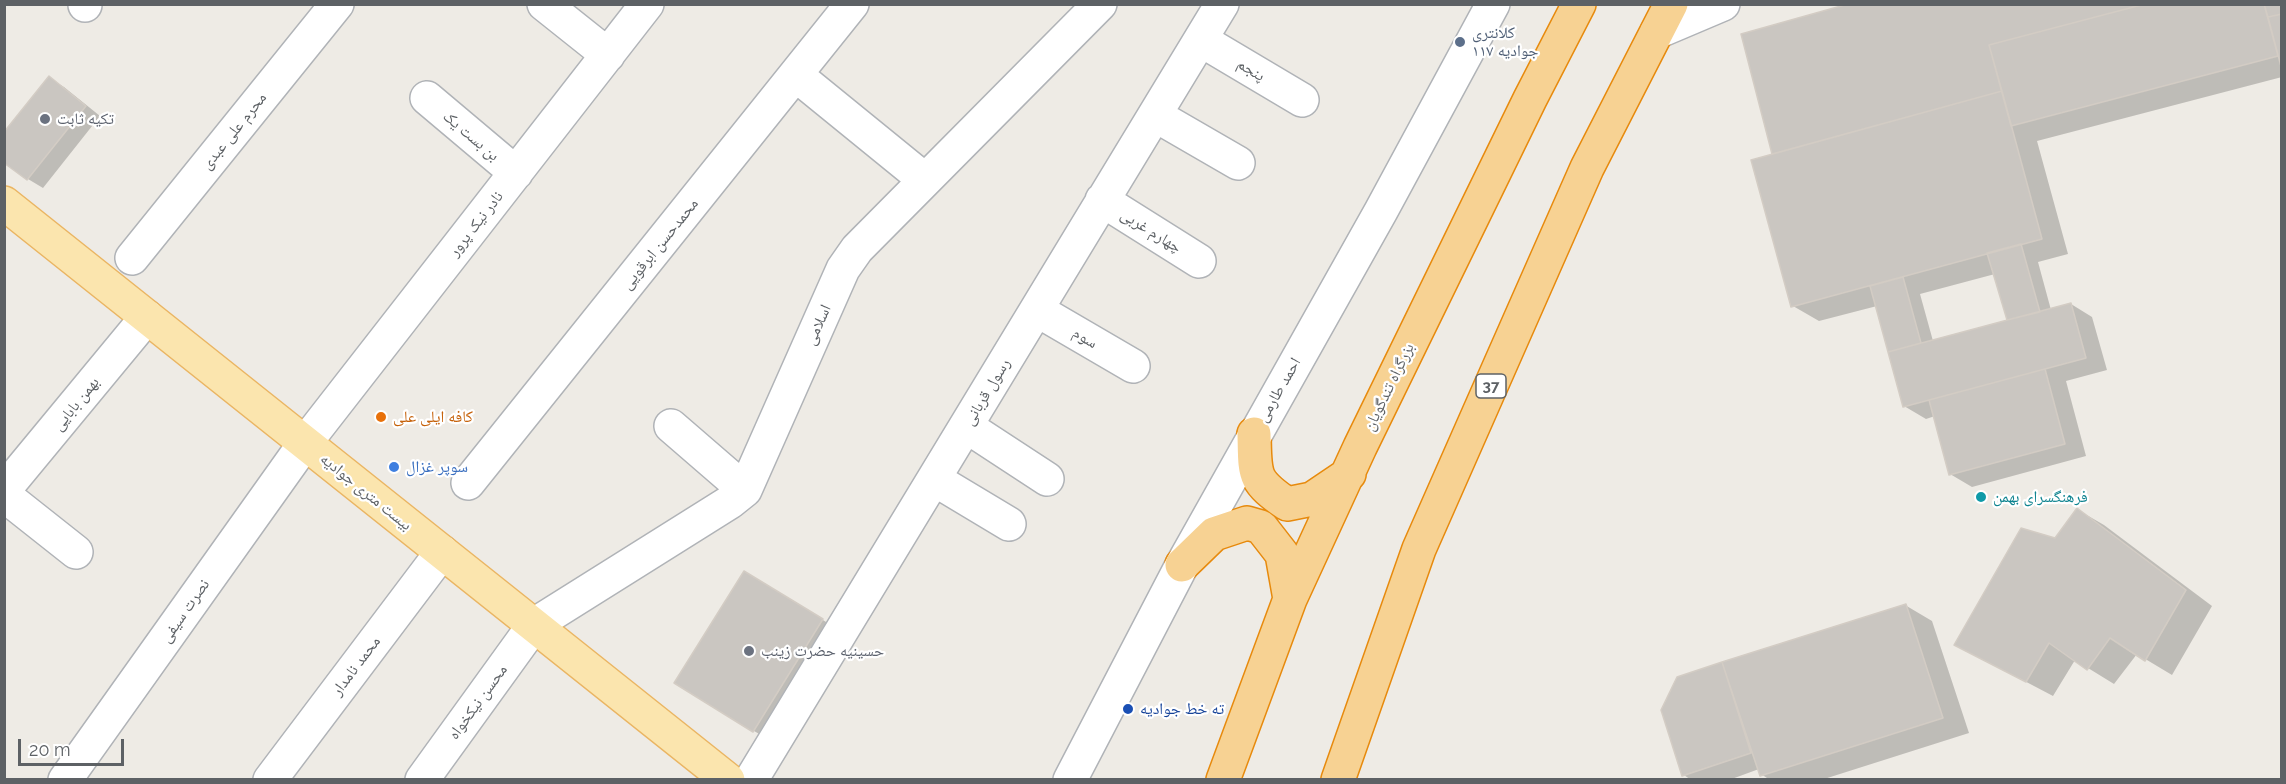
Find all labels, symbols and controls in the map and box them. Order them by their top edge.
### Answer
place label: کلانتری ۱۱۷ جوادیه [1472,23,1538,61]
marker: کلانتری ۱۱۷ جوادیه [1453,35,1467,49]
street label: پنجم [1234,54,1268,86]
street label: محرم علی عبدی [197,89,271,173]
street label: بن بست یک [439,107,503,165]
place label: تکیه ثابت [57,109,114,129]
marker: تکیه ثابت [38,112,52,126]
street label: نادر نیک پرور [445,188,507,260]
street label: محمدحسن ابرقویی [617,195,703,293]
street label: چهارم غربی [1117,205,1185,257]
street label: اسلامی [801,302,835,348]
street label: سوم [1069,323,1101,353]
street label: بزرگراه تندگویان [1359,340,1419,434]
street label: احمد طارمی [1253,354,1305,426]
street label: رسول قربانی [960,355,1014,429]
street label: بهمن بابایی [48,373,104,435]
road number: 37 [1476,374,1506,398]
place label: کافه ایلی علی [393,407,473,427]
marker: کافه ایلی علی [374,410,388,424]
street label: بیست متری جوادیه [316,449,416,535]
place label: سوپر غزال [406,457,468,477]
marker: سوپر غزال [387,460,401,474]
place label: فرهنگسرای بهمن [1993,487,2088,507]
marker: فرهنگسرای بهمن [1974,490,1988,504]
street label: نصرت سیفی [156,576,214,646]
street label: محمد نامدار [327,632,385,700]
place label: حسینیه حضرت زینب [761,641,884,661]
marker: حسینیه حضرت زینب [742,644,756,658]
street label: محسن نیکخواه [444,661,512,743]
place label: ته خط جوادیه [1140,699,1224,719]
marker: ته خط جوادیه [1121,702,1135,716]
scale bar [21,727,128,765]
text: 20 m [29,739,71,760]

